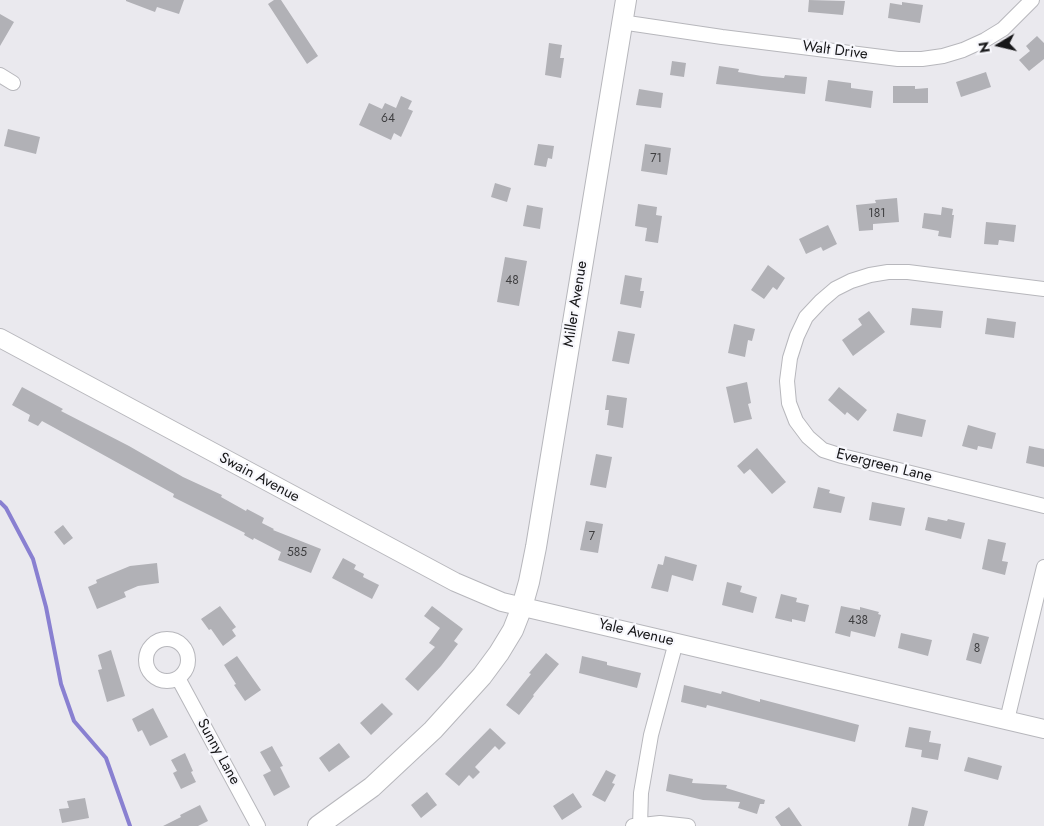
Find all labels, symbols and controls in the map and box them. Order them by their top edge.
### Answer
north arrow [974,20,1024,70]
street label: Walt Drive [801,38,869,64]
text: N [973,40,995,54]
house number: 64 [381,112,395,126]
house number: 71 [650,152,662,166]
house number: 181 [868,207,886,221]
street label: Miller Avenue [560,260,592,348]
house number: 48 [505,274,519,288]
street label: Evergreen Lane [834,445,934,487]
street label: Swain Avenue [216,449,302,507]
house number: 7 [589,530,595,544]
house number: 585 [287,546,307,560]
house number: 438 [848,614,868,628]
street label: Yale Avenue [597,616,675,650]
house number: 8 [974,642,980,656]
street label: Sunny Lane [193,716,243,788]

